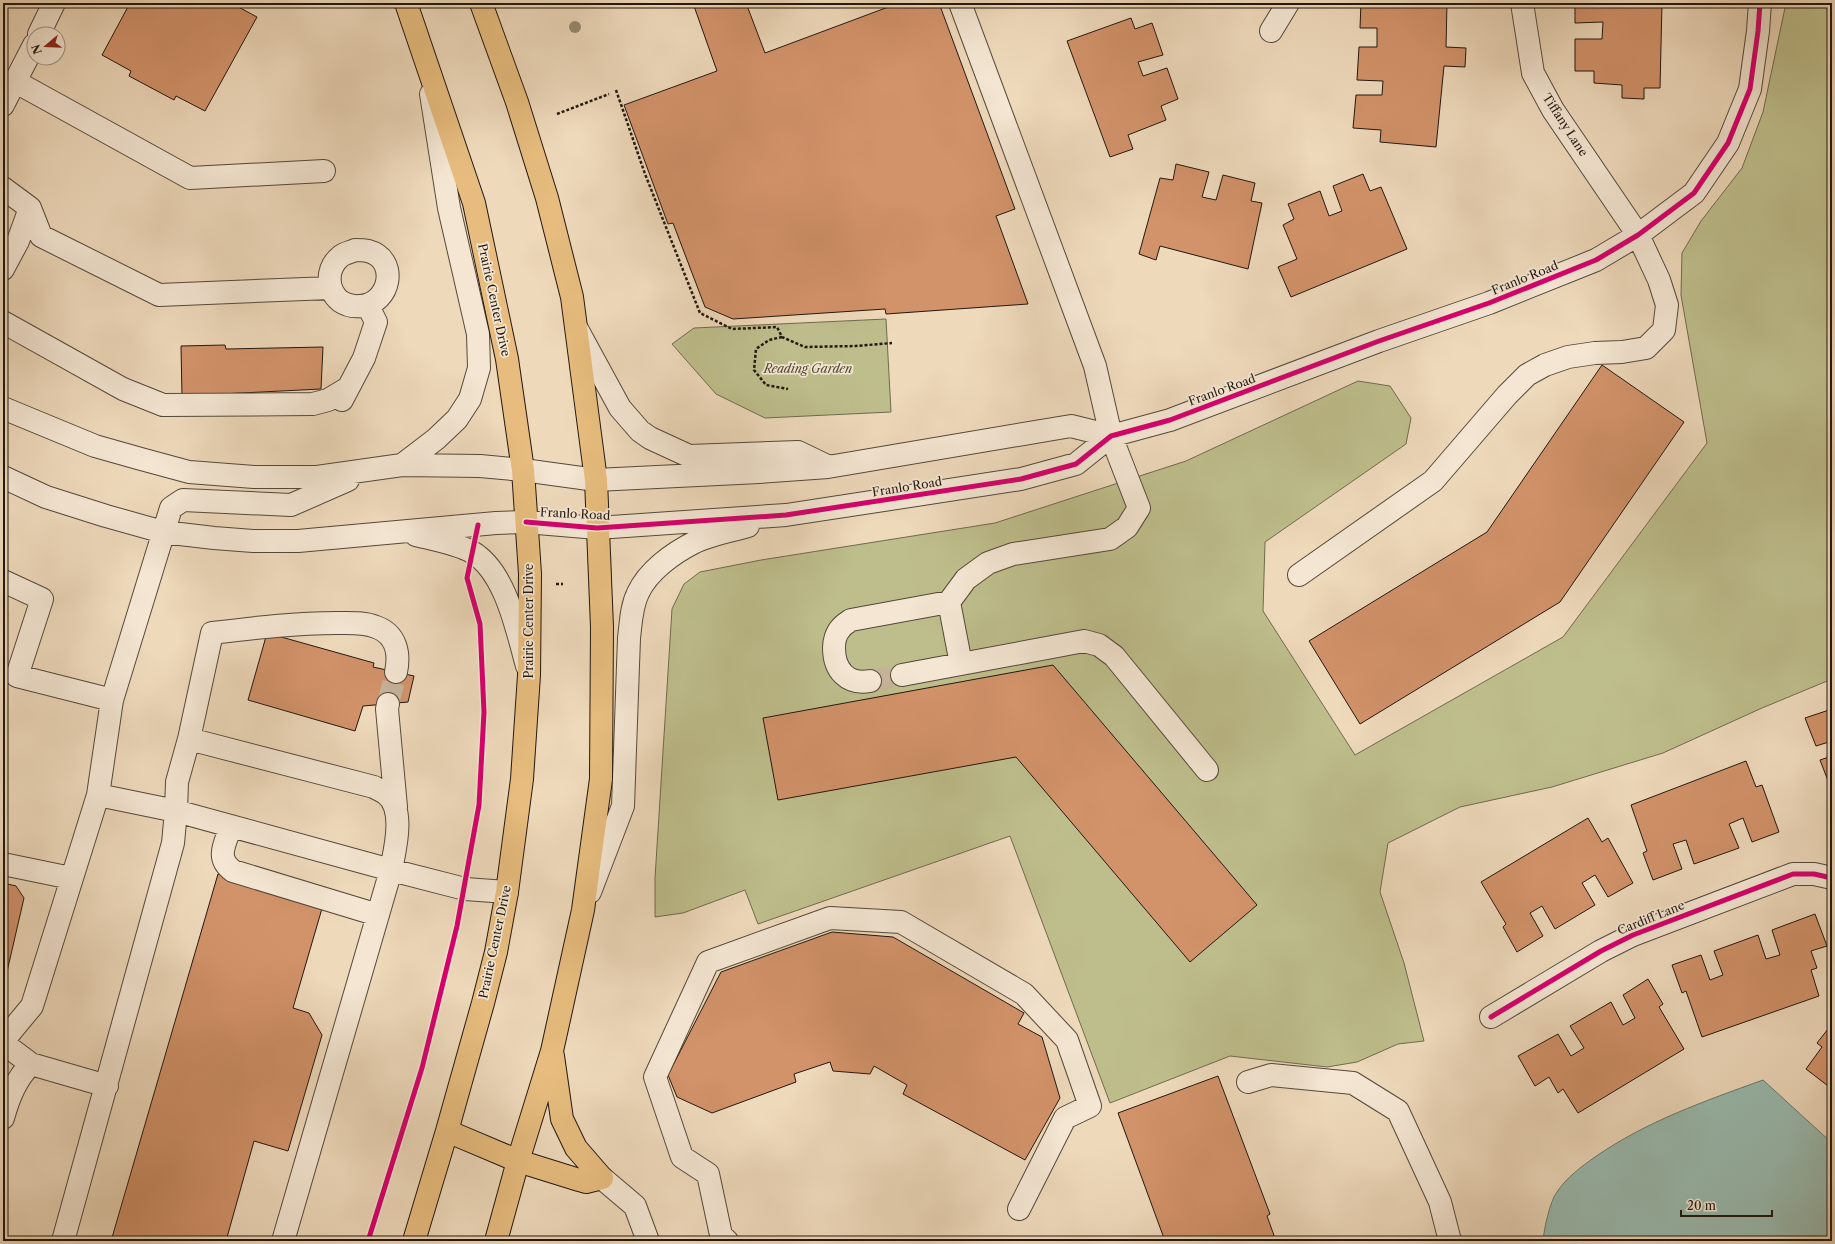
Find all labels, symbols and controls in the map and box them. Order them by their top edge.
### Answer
north arrow [26,26,66,66]
text: N [28,42,45,56]
street label: Tiffany Lane [1539,90,1592,159]
street label: Prairie Center Drive [475,242,514,358]
street label: Franlo Road [1489,257,1561,298]
park label: Reading Garden [763,361,852,376]
street label: Franlo Road [1186,370,1258,409]
street label: Franlo Road [871,473,944,499]
street label: Franlo Road [539,504,611,523]
street label: Prairie Center Drive [521,563,536,679]
street label: Prairie Center Drive [475,884,514,1000]
street label: Cardiff Lane [1615,897,1687,938]
scale bar [1681,1192,1772,1218]
text: 20 m [1687,1198,1716,1213]

